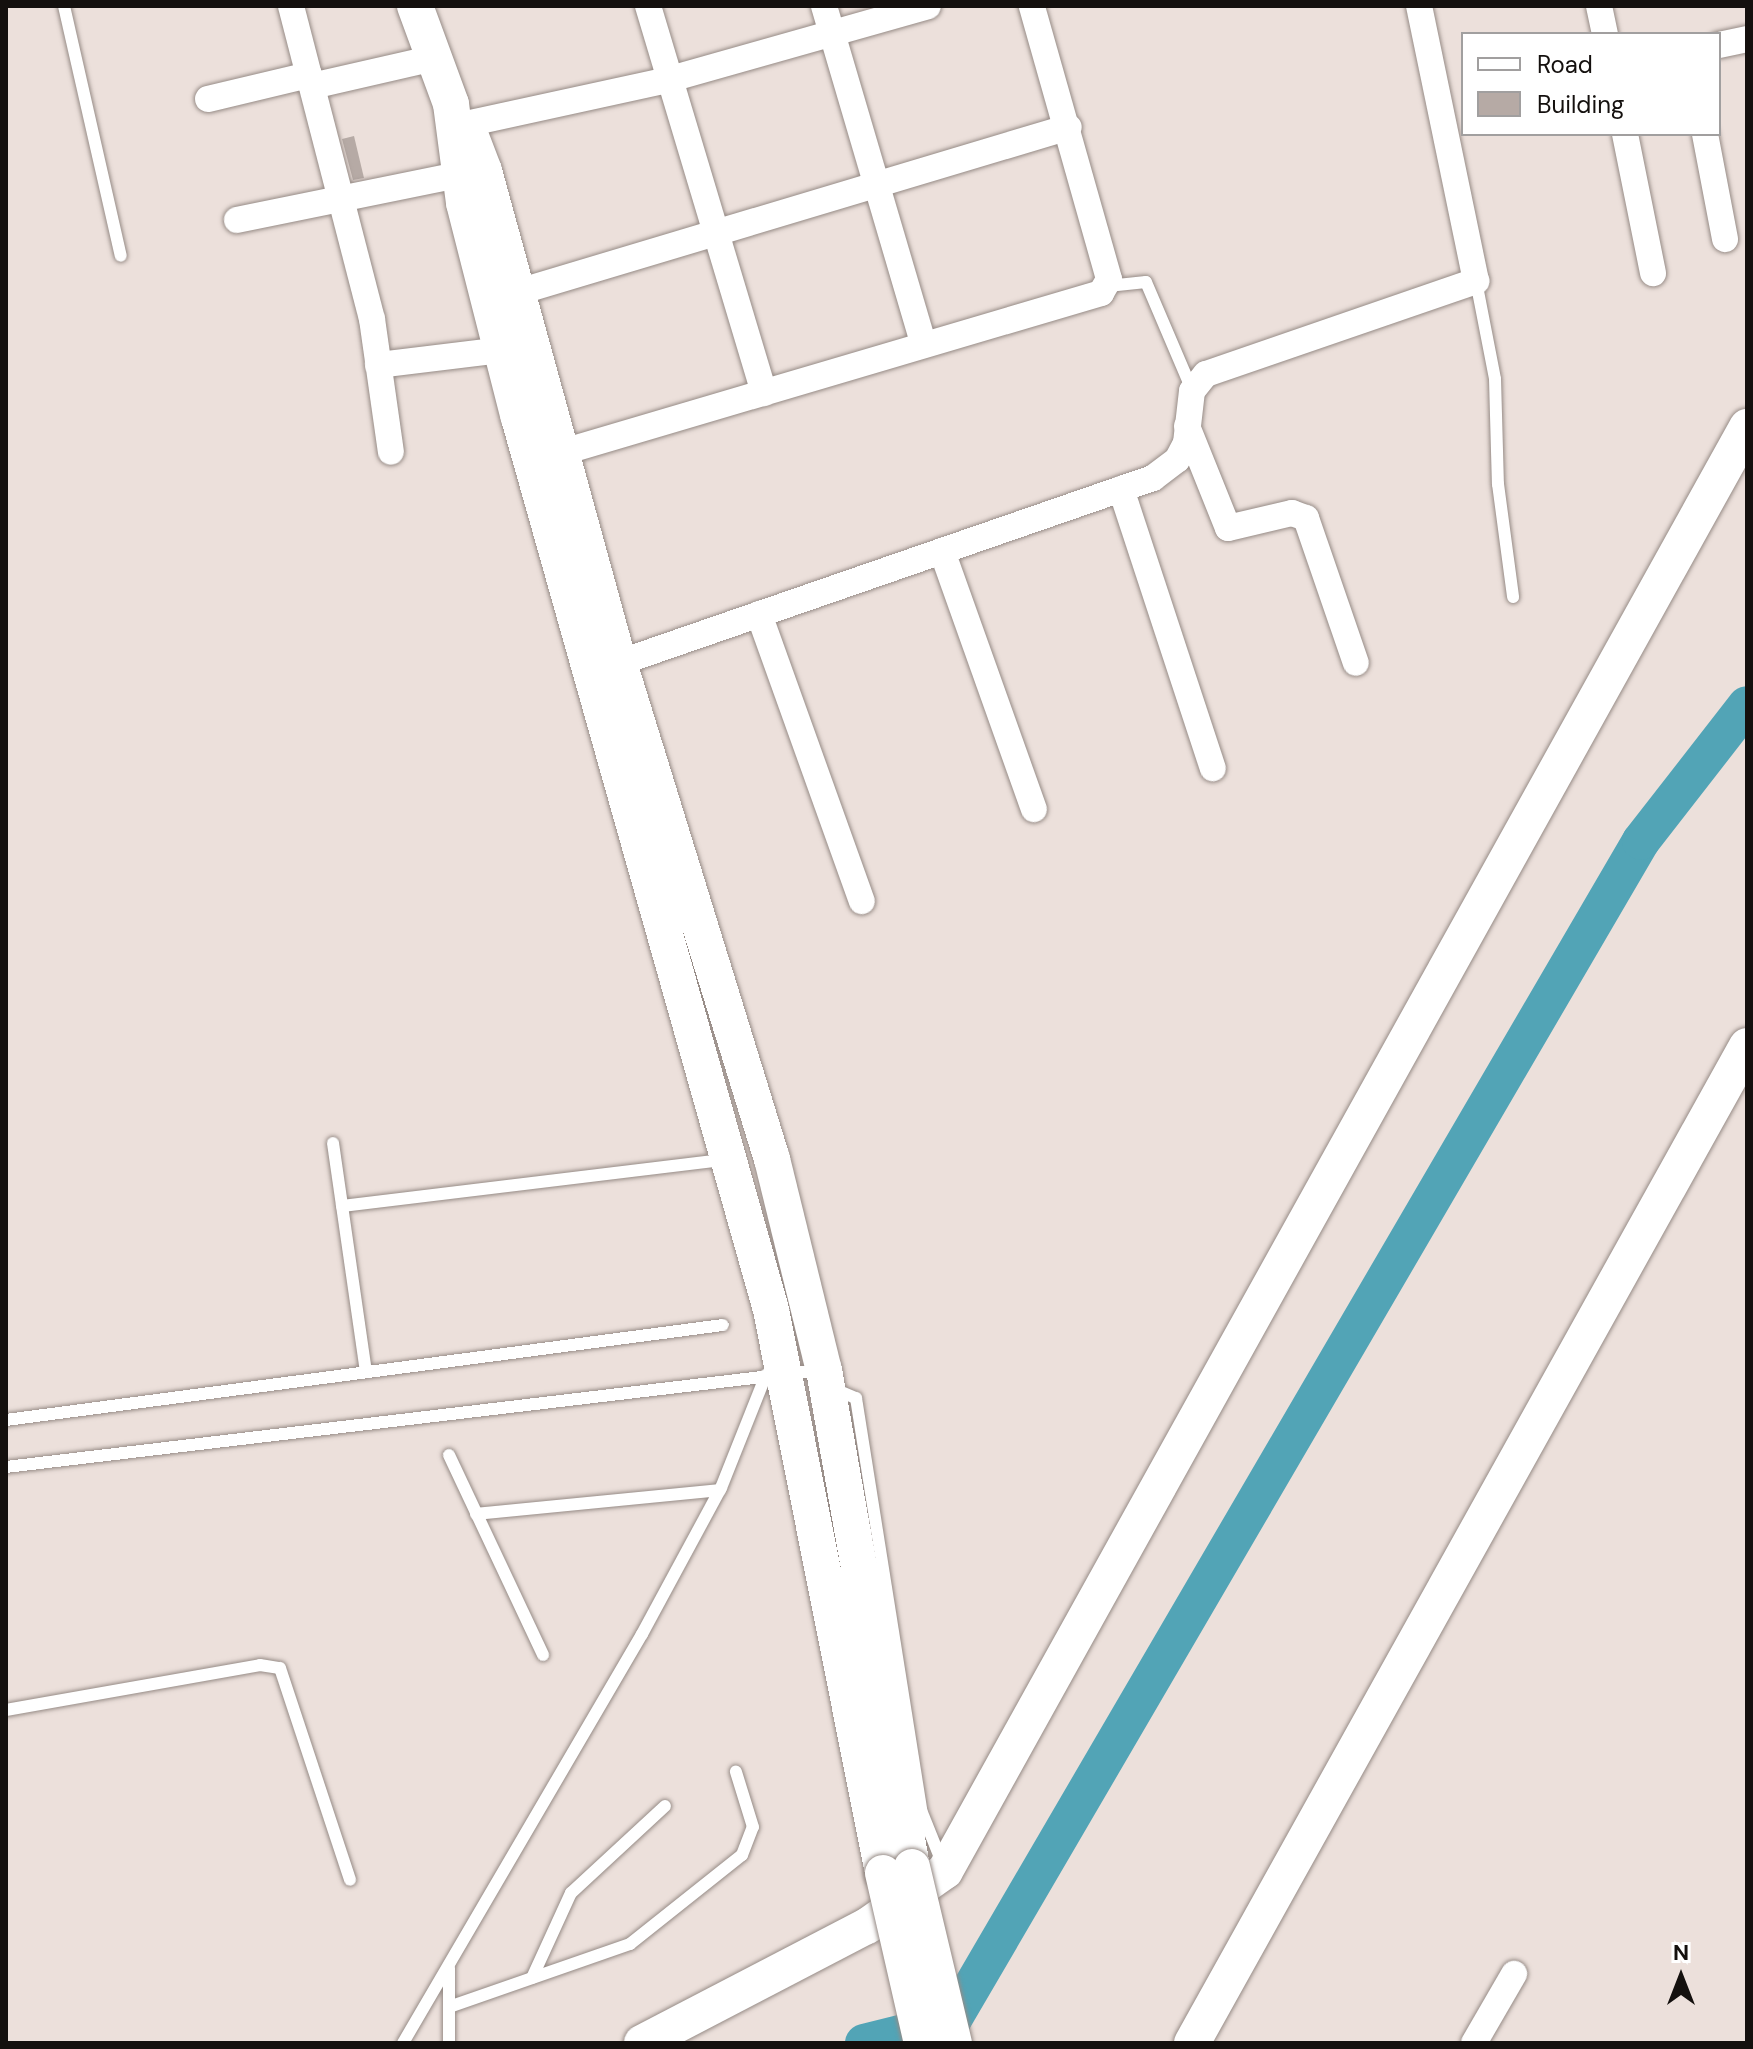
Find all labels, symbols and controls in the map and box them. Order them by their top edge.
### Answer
legend [1461,32,1721,136]
text: Road [1537,49,1593,80]
text: Building [1537,89,1624,120]
north arrow [1641,1937,1721,2017]
text: N [1673,1938,1689,1967]

